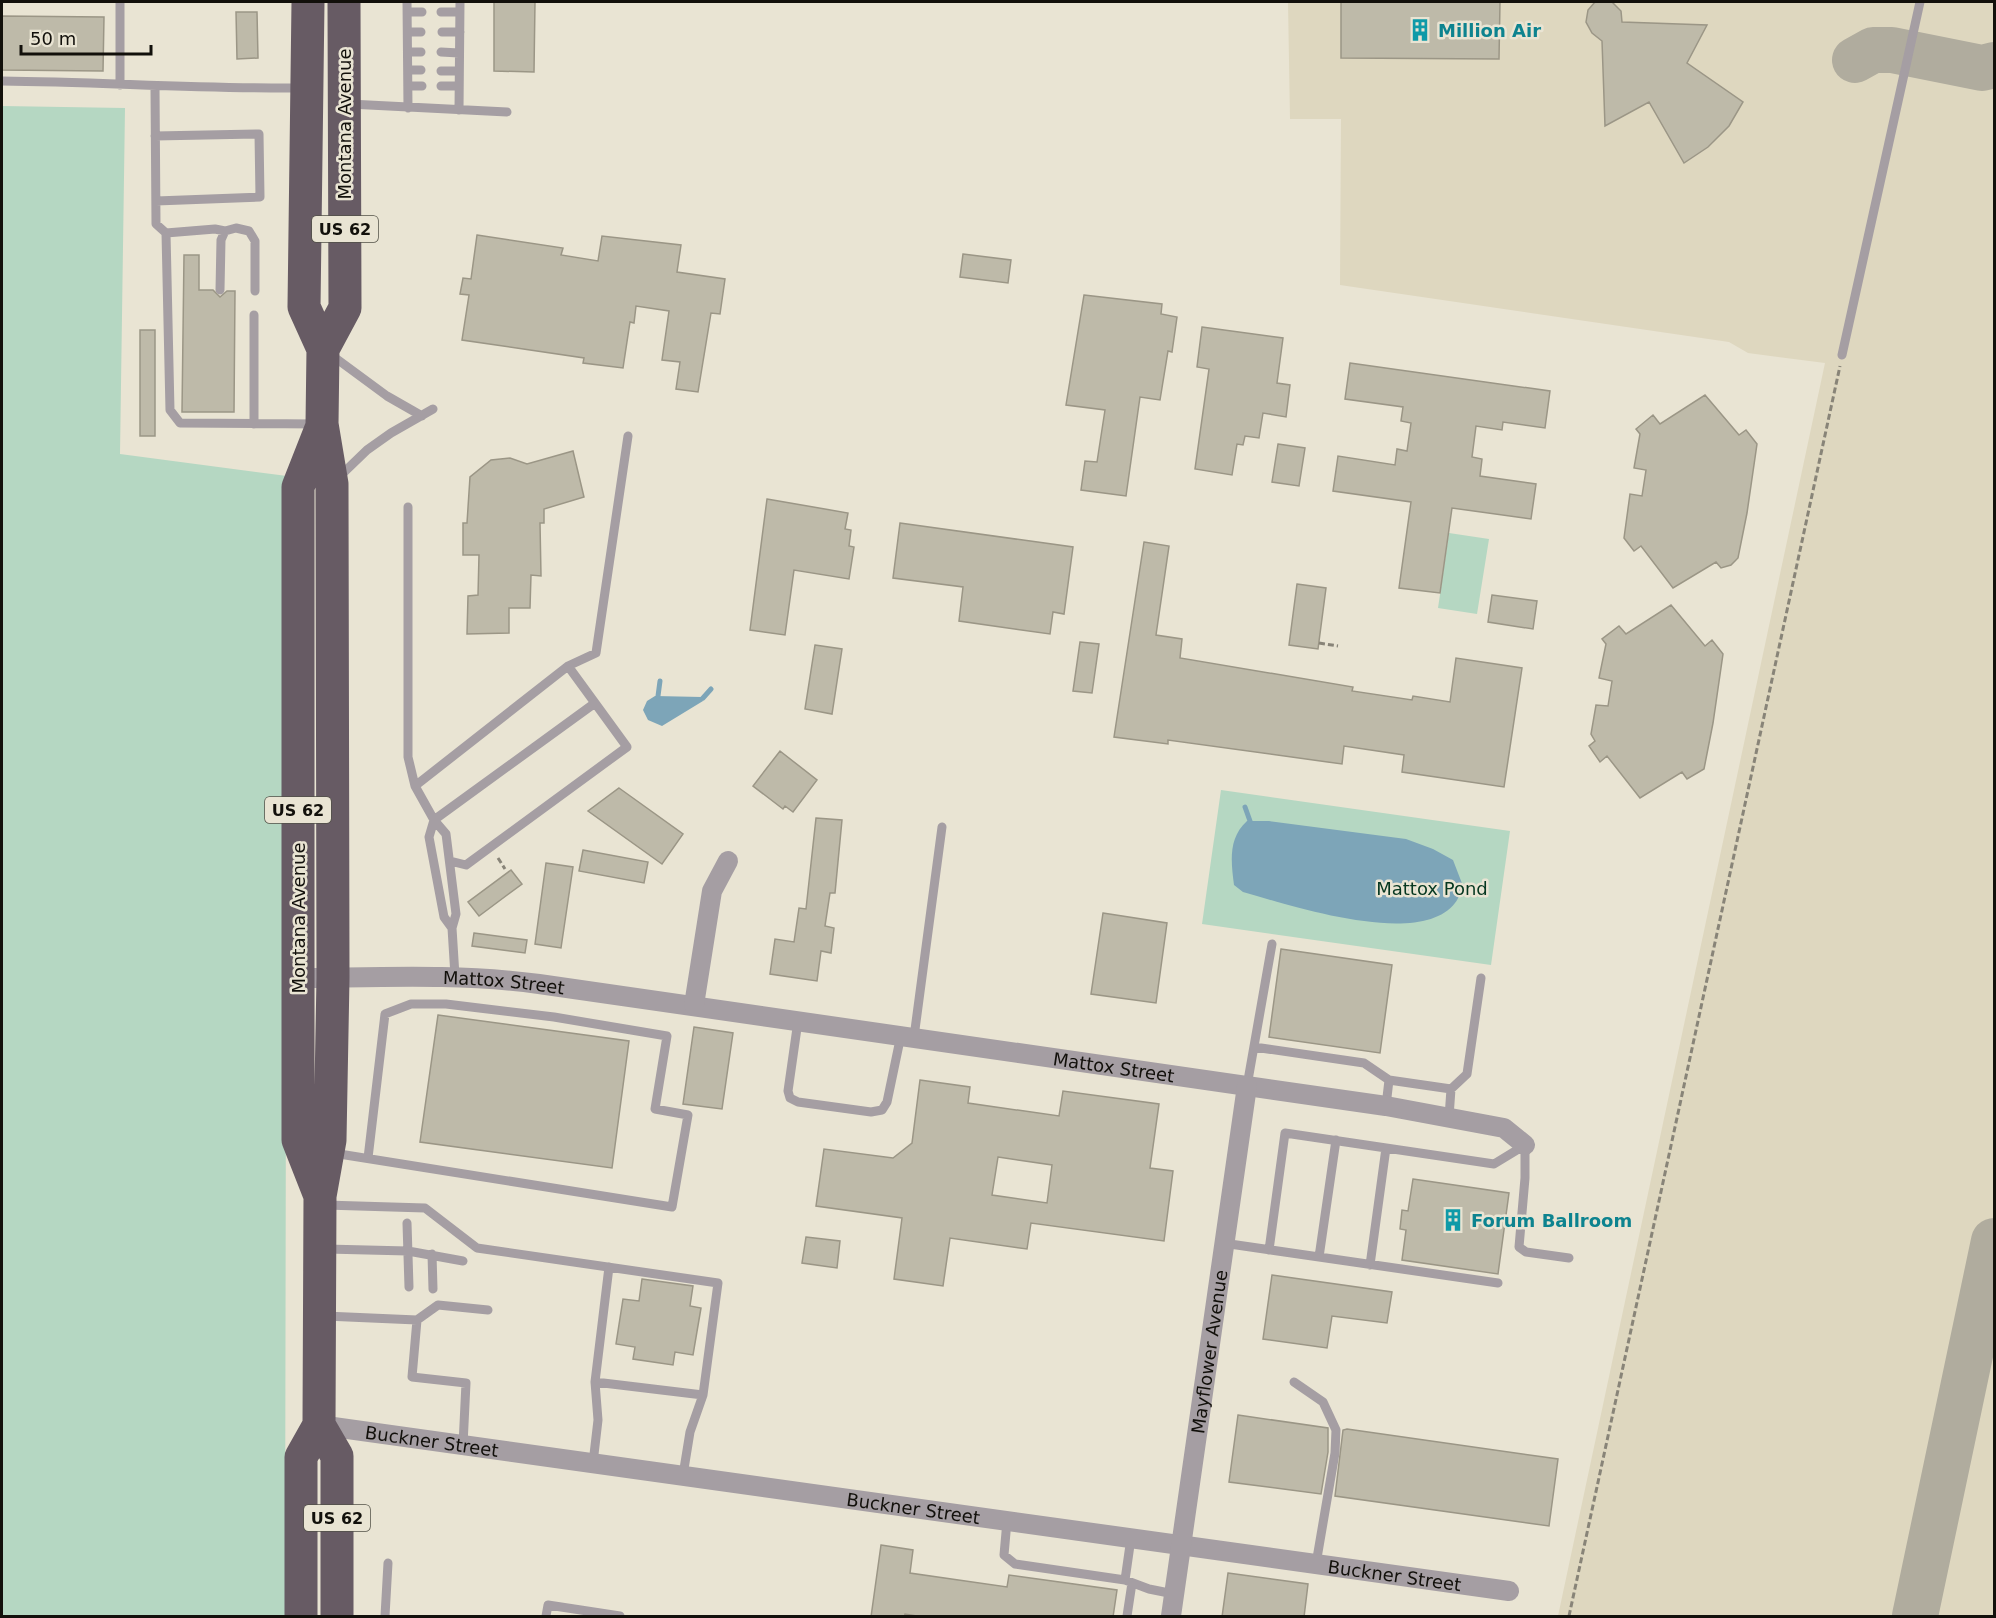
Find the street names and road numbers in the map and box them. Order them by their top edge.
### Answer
street label: Montana Avenue [334,48,355,200]
road number: US 62 [312,216,378,242]
road number: US 62 [265,797,331,823]
street label: Montana Avenue [288,842,309,994]
street label: Mattox Street [443,967,566,998]
street label: Mattox Street [1052,1048,1176,1086]
street label: Mayflower Avenue [1187,1268,1231,1435]
street label: Buckner Street [364,1421,500,1460]
street label: Buckner Street [845,1488,981,1528]
road number: US 62 [304,1505,370,1531]
street label: Buckner Street [1327,1555,1463,1595]

